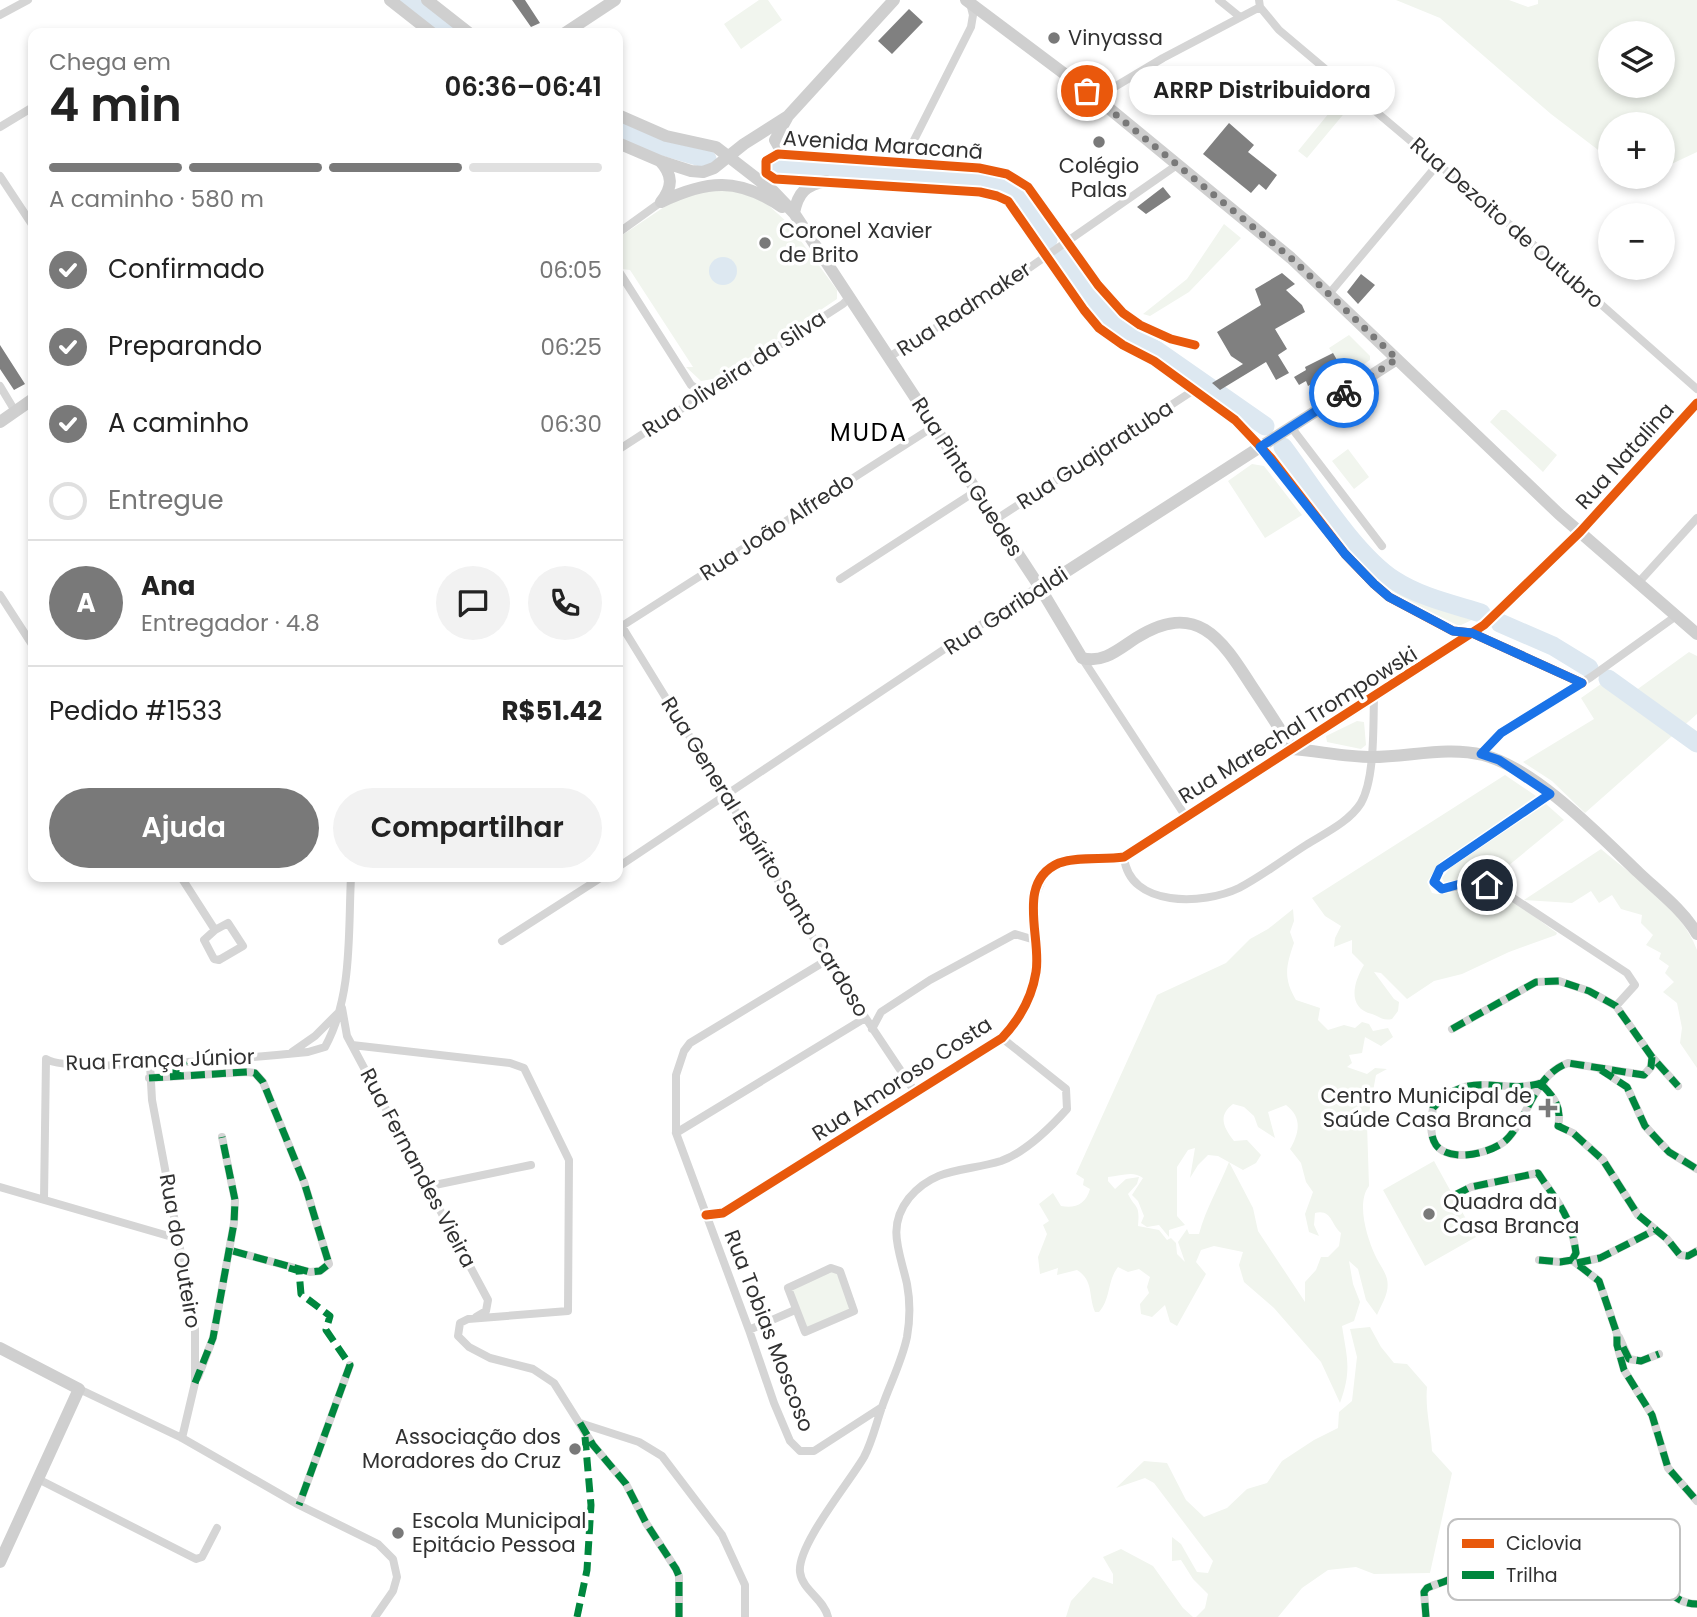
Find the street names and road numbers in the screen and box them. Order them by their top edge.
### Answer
street label: Avenida Maracanã [782,123,984,166]
street label: Rua Dezoito de Outubro [1404,130,1610,315]
street label: Rua Radmaker [891,254,1037,363]
street label: Rua Oliveira da Silva [636,303,831,444]
street label: Rua Pinto Guedes [905,391,1030,562]
street label: Rua Guajaratuba [1011,393,1178,516]
street label: Rua Natalina [1569,396,1680,515]
street label: Rua João Alfredo [694,466,859,587]
street label: Rua Garibaldi [938,560,1073,662]
street label: Rua Marechal Trompowski [1173,639,1423,810]
street label: Rua General Espírito Santo Cardoso [654,691,876,1022]
street label: Rua Amoroso Costa [806,1010,997,1148]
street label: Rua França Júnior [65,1042,255,1077]
street label: Rua Fernandes Vieira [354,1063,483,1273]
street label: Rua do Outeiro [153,1171,208,1330]
street label: Rua Tobias Moscoso [718,1226,821,1436]

